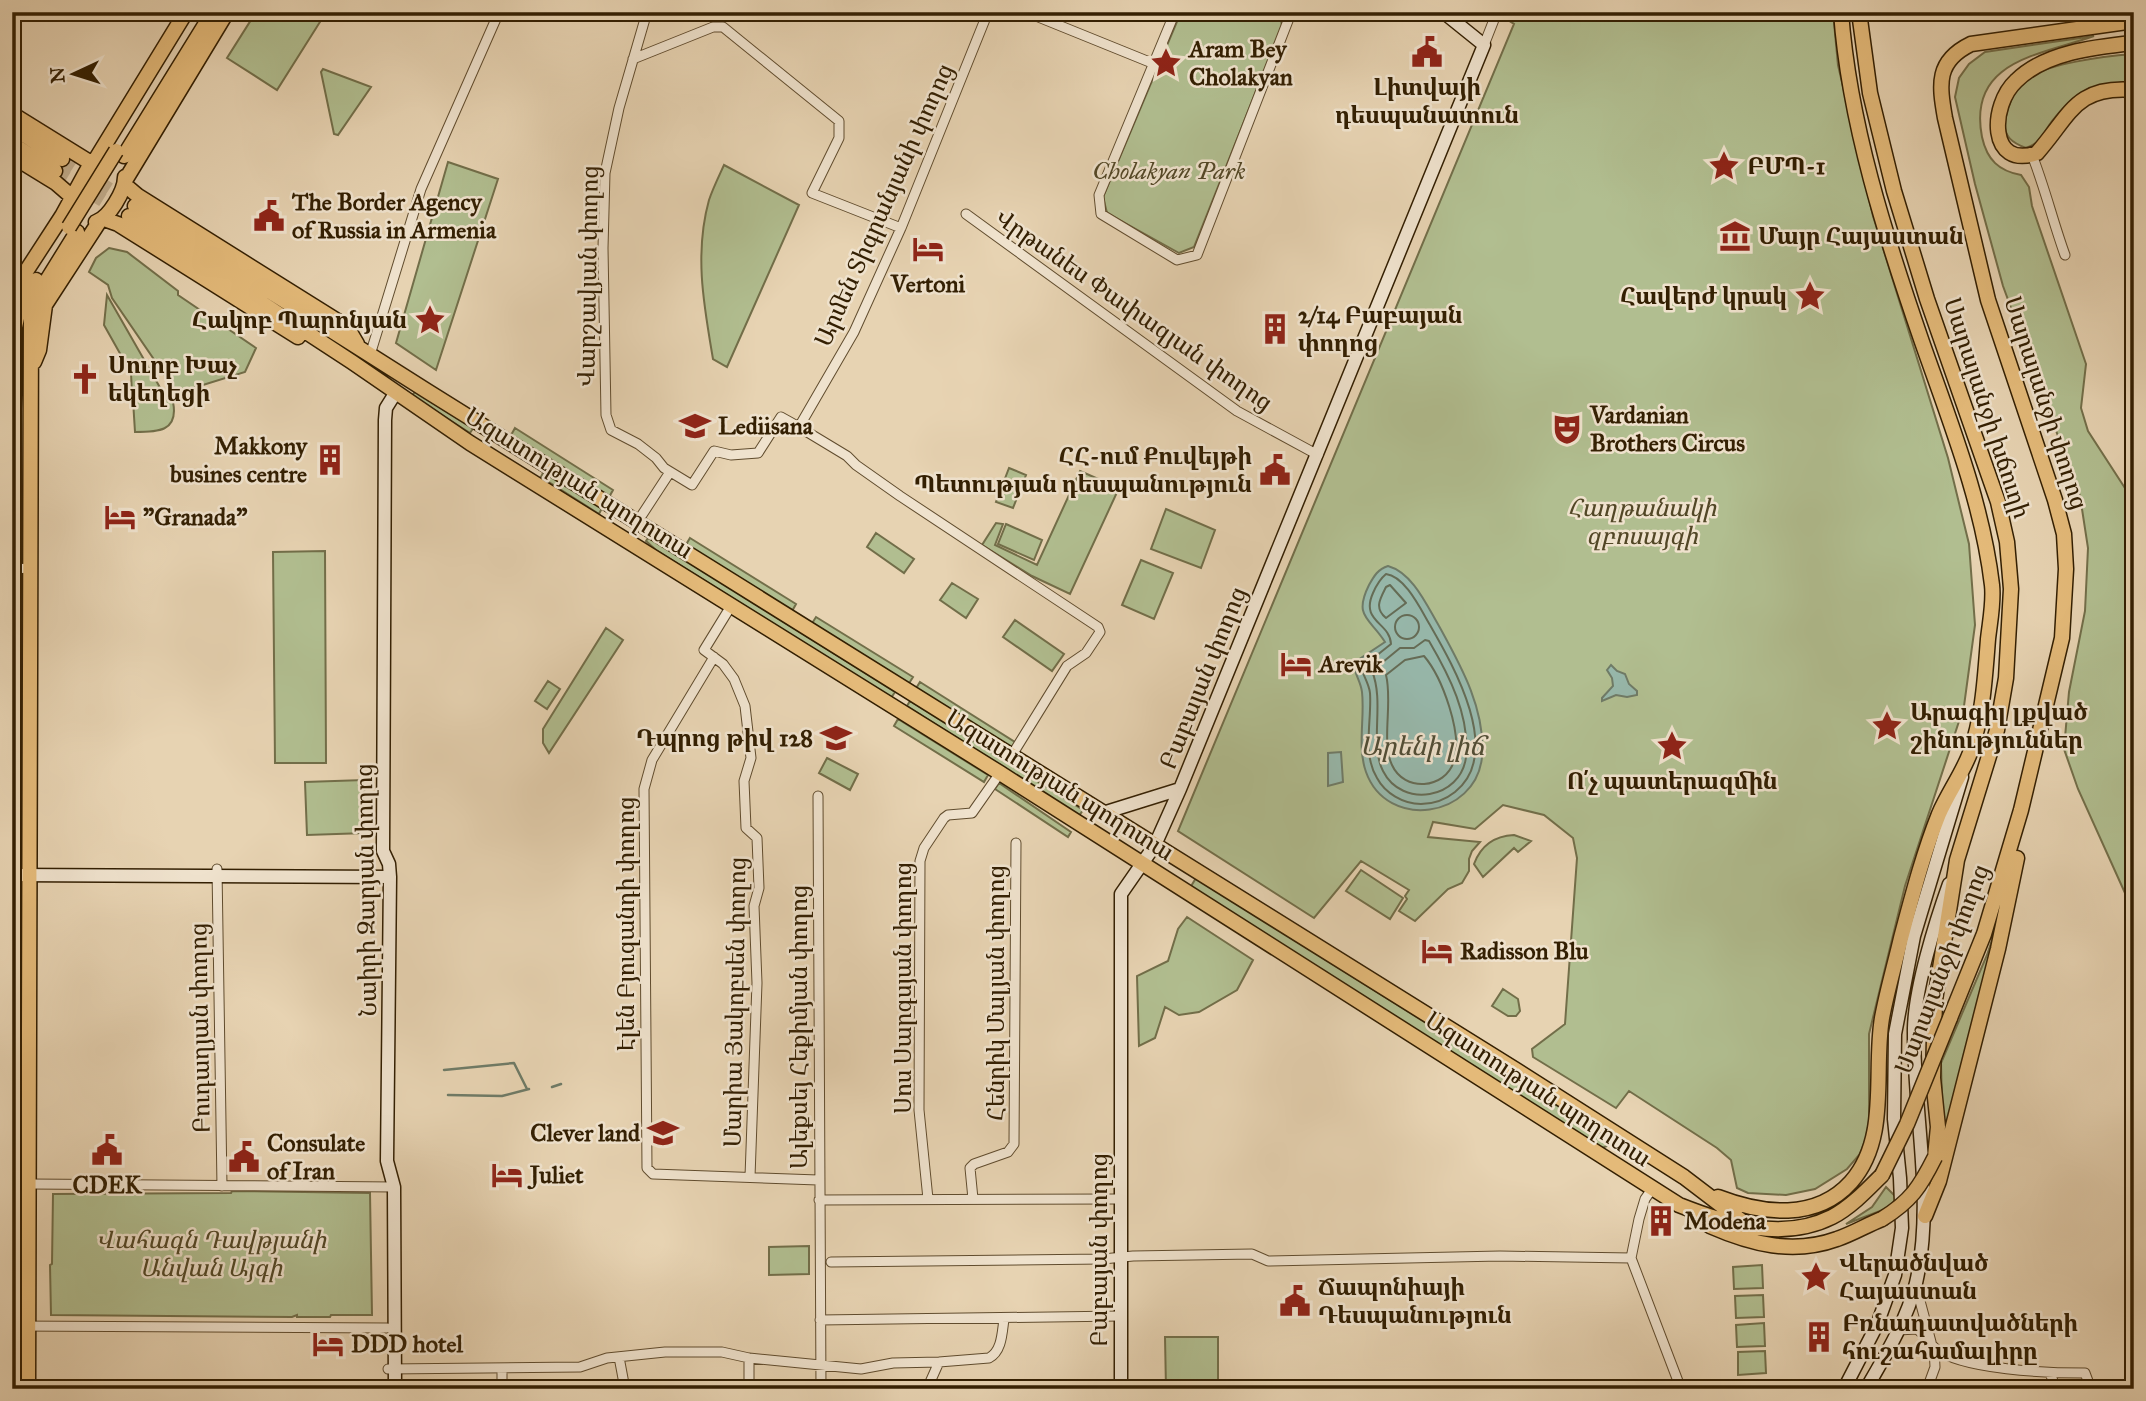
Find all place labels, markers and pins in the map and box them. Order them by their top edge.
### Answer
place label: Aram Bey Cholakyan [1187,34,1293,92]
public building icon: Լիտվայի դեսպանատուն [1410,35,1444,69]
place icon: Aram Bey Cholakyan [1149,46,1183,80]
place label: Լիտվայի դեսպանատուն [1335,72,1519,130]
place icon: ԲՄՊ-1 [1707,149,1741,183]
place label: ԲՄՊ-1 [1747,151,1826,181]
place label: The Border Agency of Russia in Armenia [291,187,497,245]
public building icon: The Border Agency of Russia in Armenia [252,199,286,233]
museum icon: Մայր Հայաստան [1718,219,1752,253]
place label: Մայր Հայաստան [1758,221,1964,251]
hotel icon: Vertoni [911,232,945,266]
place label: Vertoni [890,269,966,299]
place icon: Հավերժ կրակ [1793,279,1827,313]
place label: Հավերժ կրակ [1620,281,1787,311]
place label: 2/14 Բաբայան փողոց [1298,300,1463,358]
place icon: Հակոբ Պարոնյան [413,303,447,337]
place label: Հակոբ Պարոնյան [192,305,407,335]
building icon: 2/14 Բաբայան փողոց [1258,312,1292,346]
place label: Սուրբ Խաչ եկեղեցի [108,350,238,408]
church icon: Սուրբ Խաչ եկեղեցի [68,362,102,396]
place label: Vardanian Brothers Circus [1589,400,1745,458]
school or university icon: Lediisana [678,409,712,443]
place label: Lediisana [718,411,814,441]
theatre icon: Vardanian Brothers Circus [1550,412,1584,446]
place label: Makkony busines centre [169,431,309,489]
place label: ՀՀ-ում Քուվեյթի Պետության դեսպանություն [914,441,1252,499]
building icon: Makkony busines centre [313,443,347,477]
public building icon: ՀՀ-ում Քուվեյթի Պետության դեսպանություն [1258,453,1292,487]
hotel icon: "Granada" [103,500,137,534]
place label: "Granada" [143,502,247,532]
hotel icon: Arevik [1279,647,1313,681]
place label: Arevik [1317,649,1384,679]
place label: Արագիլ լքված շինություններ [1910,697,2088,755]
place icon: Արագիլ լքված շինություններ [1870,709,1904,743]
school or university icon: Դպրոց թիվ 128 [819,721,853,755]
place label: Դպրոց թիվ 128 [636,723,813,753]
place icon: Ո՛չ պատերազմին [1655,729,1689,763]
place label: Ո՛չ պատերազմին [1566,766,1778,796]
hotel icon: Radisson Blu [1420,934,1454,968]
place label: Radisson Blu [1460,936,1589,966]
school or university icon: Clever land [646,1116,680,1150]
place label: Clever land [530,1118,641,1148]
place label: Consulate of Iran [267,1128,365,1186]
public building icon: CDEK [90,1133,124,1167]
public building icon: Consulate of Iran [227,1140,261,1174]
hotel icon: Juliet [490,1158,524,1192]
place label: Juliet [527,1160,584,1190]
place label: CDEK [72,1170,143,1200]
building icon: Modena [1644,1204,1678,1238]
place label: Modena [1684,1206,1767,1236]
place label: Վերածնված Հայաստան [1839,1248,1989,1306]
place icon: Վերածնված Հայաստան [1799,1260,1833,1294]
place label: Ճապոնիայի Դեսպանություն [1318,1272,1512,1330]
public building icon: Ճապոնիայի Դեսպանություն [1278,1284,1312,1318]
place label: Բռնադատվածների հուշահամալիրը [1842,1308,2078,1366]
building icon: Բռնադատվածների հուշահամալիրը [1802,1320,1836,1354]
hotel icon: DDD hotel [311,1327,345,1361]
place label: DDD hotel [351,1329,463,1359]

